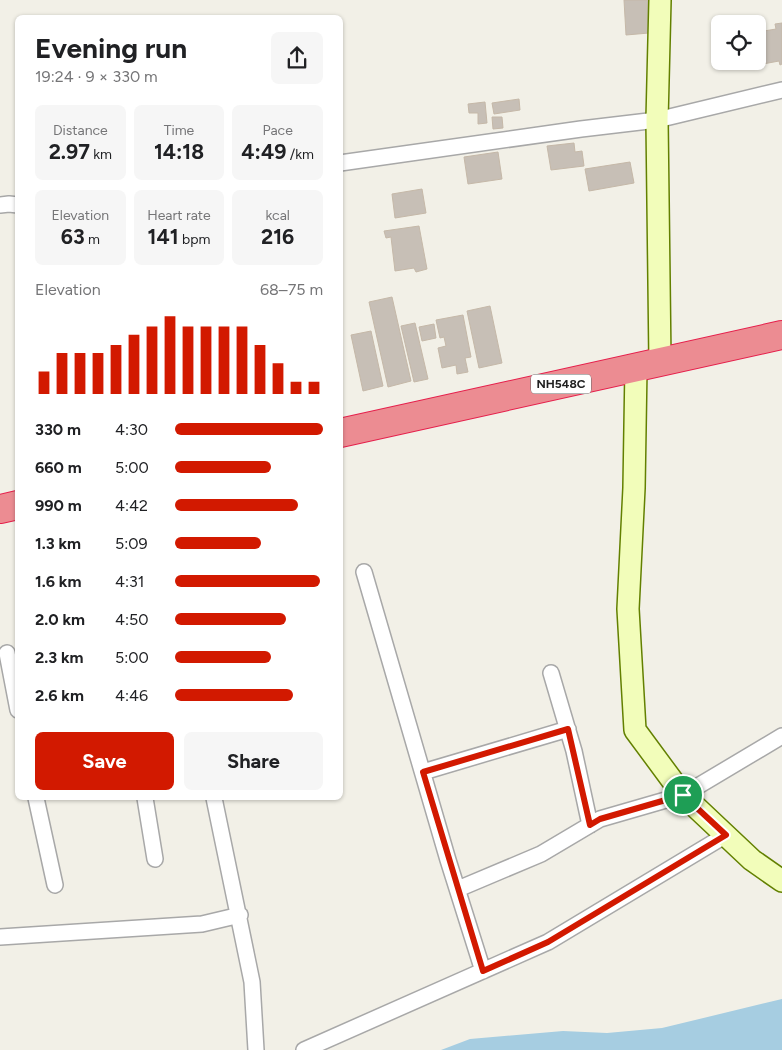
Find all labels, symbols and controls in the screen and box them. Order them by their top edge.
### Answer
map controls [711,15,766,70]
button: locate [711,15,766,70]
text: Evening run [35,31,187,65]
button: share [271,32,323,84]
text: 19:24 · 9 × 330 m [35,67,158,86]
text: Distance [53,122,108,139]
text: Time [164,122,194,139]
text: Pace [262,122,293,139]
text: 2.97 [49,139,90,164]
text: 14:18 [154,139,204,164]
text: 4:49 [241,139,286,164]
text: km [90,146,112,163]
text: /km [286,146,314,163]
text: Elevation [52,207,109,224]
text: Heart rate [147,207,211,224]
text: kcal [265,207,290,224]
text: 63 [61,224,85,249]
text: 141 [148,224,179,249]
text: 216 [261,224,294,249]
text: m [85,231,100,248]
text: bpm [179,231,210,248]
text: Elevation [35,280,101,299]
text: 68–75 m [260,280,323,299]
road number: NH548C [531,374,591,394]
text: 330 m [35,420,81,439]
text: 4:30 [115,420,148,439]
text: 660 m [35,458,82,477]
text: 5:00 [115,458,149,477]
text: 990 m [35,496,82,515]
text: 4:42 [115,496,148,515]
text: 1.3 km [35,534,81,553]
text: 5:09 [115,534,148,553]
text: 1.6 km [35,572,81,591]
text: 4:31 [115,572,144,591]
text: 2.0 km [35,610,85,629]
text: 4:50 [115,610,148,629]
text: 2.3 km [35,648,84,667]
text: 5:00 [115,648,149,667]
text: 2.6 km [35,686,84,705]
text: 4:46 [115,686,148,705]
button: Save [35,732,174,790]
button: Share [184,732,323,790]
pin [662,774,704,816]
icon: arrive [669,781,697,809]

